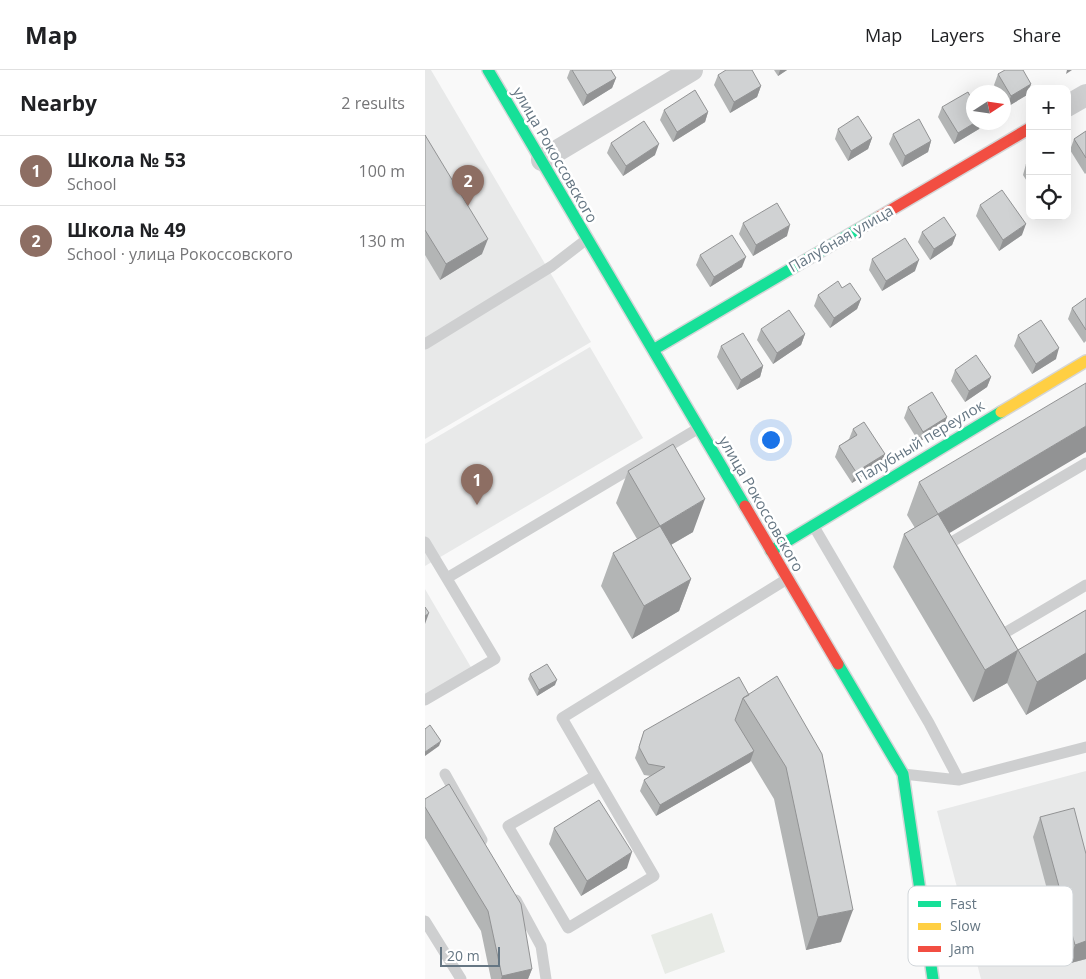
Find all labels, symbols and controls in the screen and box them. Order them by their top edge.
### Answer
text: Map [25,18,77,51]
text: Map [865,23,902,47]
text: Layers [930,23,985,47]
text: Share [1013,23,1061,47]
street label: улица Рокоссовского [509,83,603,226]
north arrow [966,85,1011,130]
map controls [1026,85,1071,220]
button: + [1026,85,1071,130]
text: Nearby [20,89,97,117]
text: 2 results [341,92,405,114]
button: − [1026,130,1071,175]
text: Школа № 53 [67,147,186,173]
text: 1 [31,160,41,182]
text: 100 m [359,160,405,182]
pin: 2 [452,165,484,206]
text: School [67,173,117,195]
button: locate [1026,175,1071,220]
street label: Палубная улица [785,200,896,276]
text: Школа № 49 [67,217,186,243]
text: 2 [31,230,41,252]
text: 130 m [359,230,405,252]
text: School · улица Рокоссовского [67,243,293,265]
street label: Палубный переулок [851,395,988,488]
your location [758,427,784,453]
street label: улица Рокоссовского [715,432,809,575]
pin: 1 [461,464,493,505]
legend [908,886,1073,966]
text: Fast [950,894,977,913]
text: Slow [950,916,981,935]
text: Jam [948,939,975,958]
scale bar [440,944,500,967]
text: 20 m [447,946,480,965]

